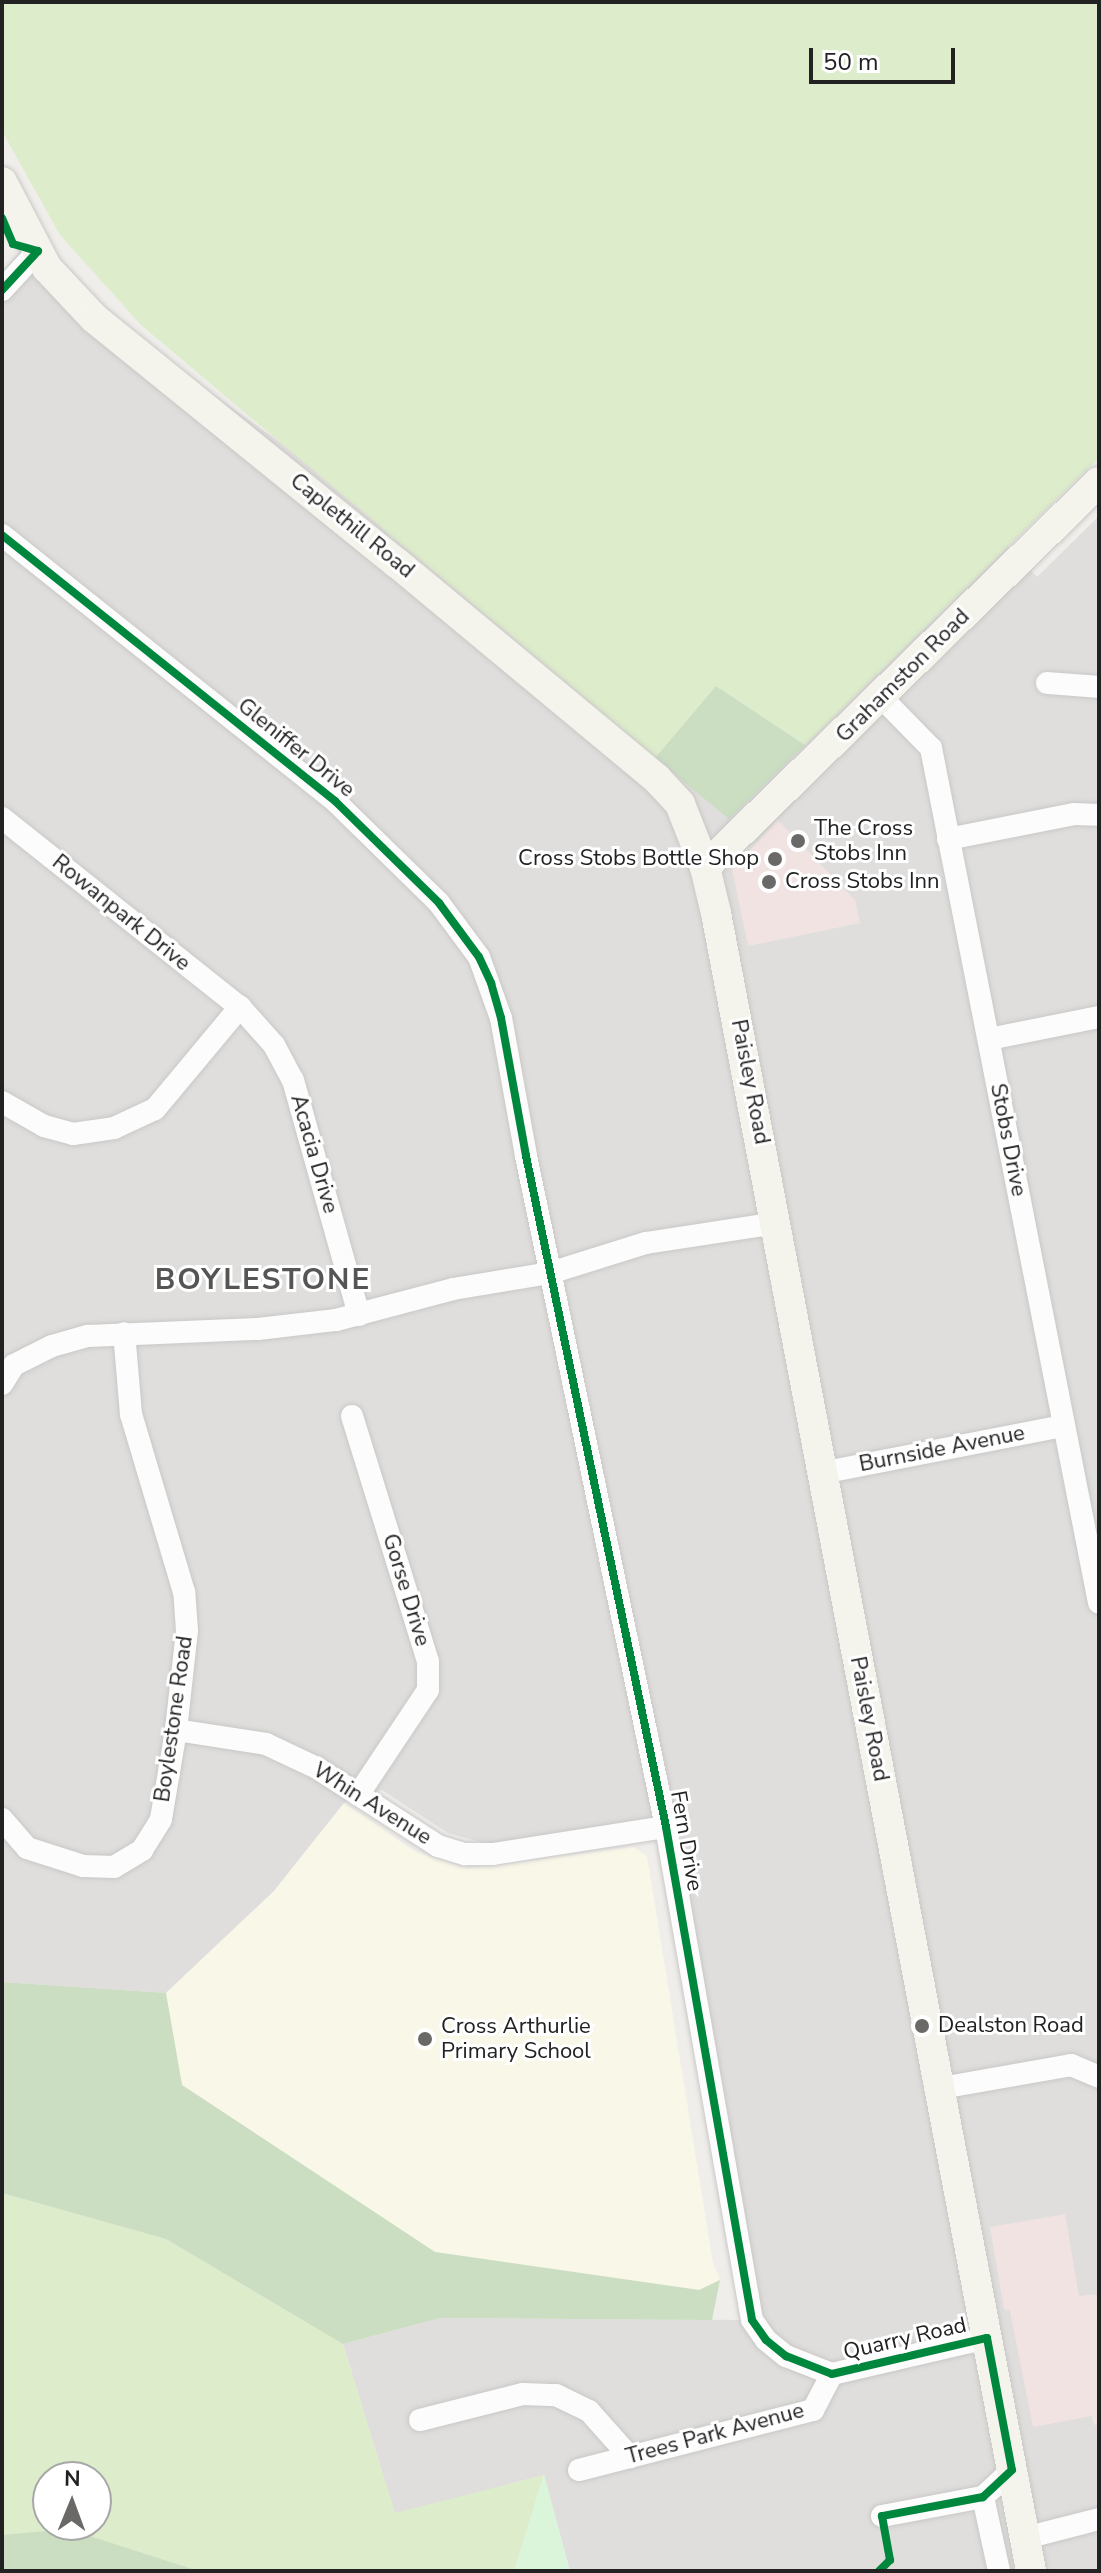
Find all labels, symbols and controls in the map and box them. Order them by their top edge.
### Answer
scale bar [813,32,959,82]
text: 50 m [823,46,879,78]
street label: Caplethill Road [285,468,419,584]
street label: Grahamston Road [831,604,975,748]
street label: Gleniffer Drive [232,693,360,803]
place label: The Cross Stobs Inn [814,815,913,866]
marker: The Cross Stobs Inn [789,832,807,850]
place label: Cross Stobs Bottle Shop [518,846,759,872]
street label: Rowanpark Drive [47,849,195,977]
marker: Cross Stobs Bottle Shop [766,850,784,868]
place label: Cross Stobs Inn [785,869,940,895]
marker: Cross Stobs Inn [760,873,778,891]
street label: Paisley Road [725,1017,775,1147]
street label: Stobs Drive [984,1081,1032,1199]
street label: Acacia Drive [284,1092,344,1216]
district label: BOYLESTONE [155,1262,371,1298]
street label: Burnside Avenue [857,1420,1027,1478]
street label: Gorse Drive [376,1531,436,1649]
street label: Boylestone Road [149,1634,199,1804]
street label: Paisley Road [844,1654,894,1784]
street label: Whin Avenue [308,1757,436,1851]
street label: Fern Drive [664,1789,708,1893]
place label: Cross Arthurlie Primary School [441,2013,591,2064]
place label: Dealston Road [938,2013,1084,2039]
marker: Dealston Road [913,2017,931,2035]
marker: Cross Arthurlie Primary School [416,2030,434,2048]
street label: Quarry Road [841,2312,969,2366]
street label: Trees Park Avenue [623,2398,807,2470]
north arrow [32,2461,112,2541]
text: N [64,2464,81,2494]

